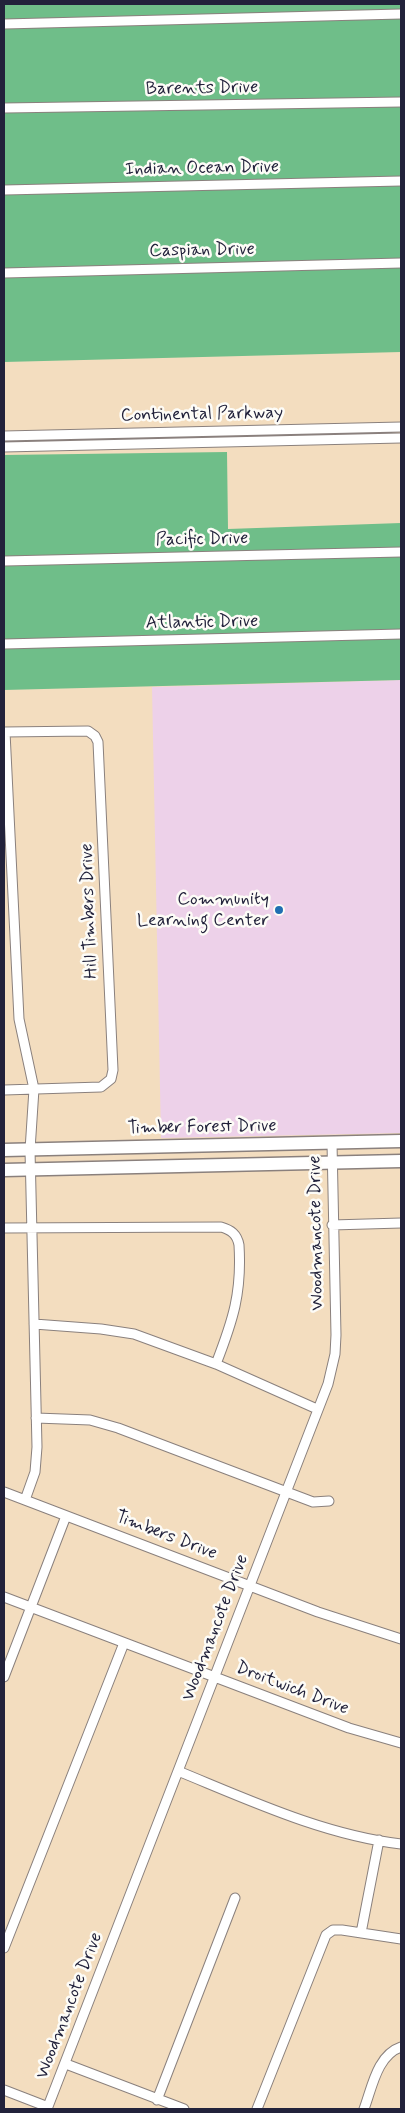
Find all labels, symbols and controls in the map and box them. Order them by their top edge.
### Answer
street label: Barents Drive [146,77,258,101]
street label: Indian Ocean Drive [125,157,279,181]
street label: Caspian Drive [149,239,255,263]
street label: Continental Parkway [121,403,283,427]
street label: Pacific Drive [156,528,248,552]
street label: Atlantic Drive [145,611,259,635]
street label: Hill Timbers Drive [77,843,103,979]
place label: Community Learning Center [137,889,269,932]
marker: Community Learning Center [273,904,285,916]
street label: Timber Forest Drive [127,1116,277,1140]
street label: Woodmancote Drive [305,1155,329,1311]
street label: Timbers Drive [112,1507,220,1565]
street label: Woodmancote Drive [178,1552,254,1704]
street label: Droitwich Drive [232,1658,352,1720]
street label: Woodmancote Drive [32,1930,108,2082]

